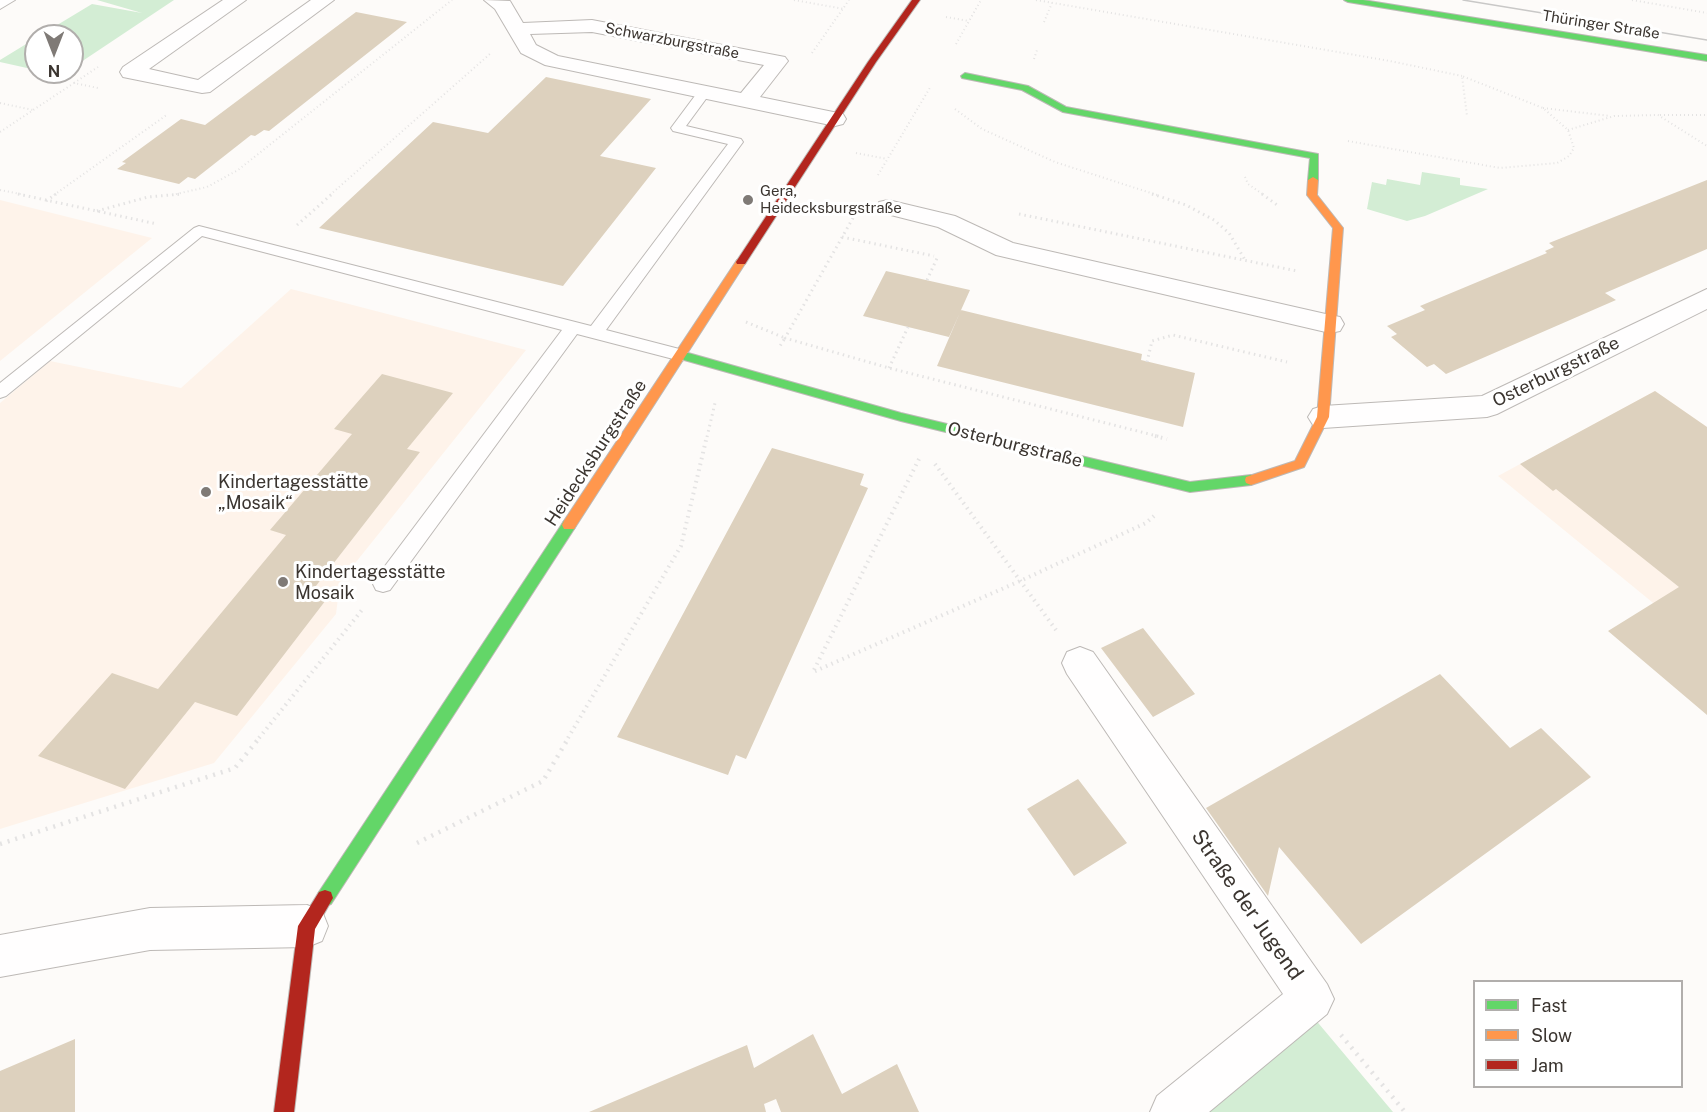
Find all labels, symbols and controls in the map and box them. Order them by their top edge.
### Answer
street label: Thüringer Straße [1541,7,1661,43]
street label: Schwarzburgstraße [603,19,741,63]
north arrow [24,24,84,84]
text: N [48,61,60,80]
place label: Gera, Heidecksburgstraße [760,182,902,217]
marker: Gera, Heidecksburgstraße [741,193,755,207]
street label: Osterburgstraße [1489,332,1623,412]
street label: Heidecksburgstraße [541,376,651,530]
street label: Osterburgstraße [945,418,1085,472]
place label: Kindertagesstätte „Mosaik“ [218,471,368,514]
marker: Kindertagesstätte „Mosaik“ [199,485,213,499]
place label: Kindertagesstätte Mosaik [295,561,445,604]
marker: Kindertagesstätte Mosaik [276,575,290,589]
street label: Straße der Jugend [1186,825,1308,985]
legend [1473,980,1683,1088]
text: Fast [1531,995,1567,1016]
text: Slow [1531,1025,1572,1046]
text: Jam [1531,1055,1564,1076]

